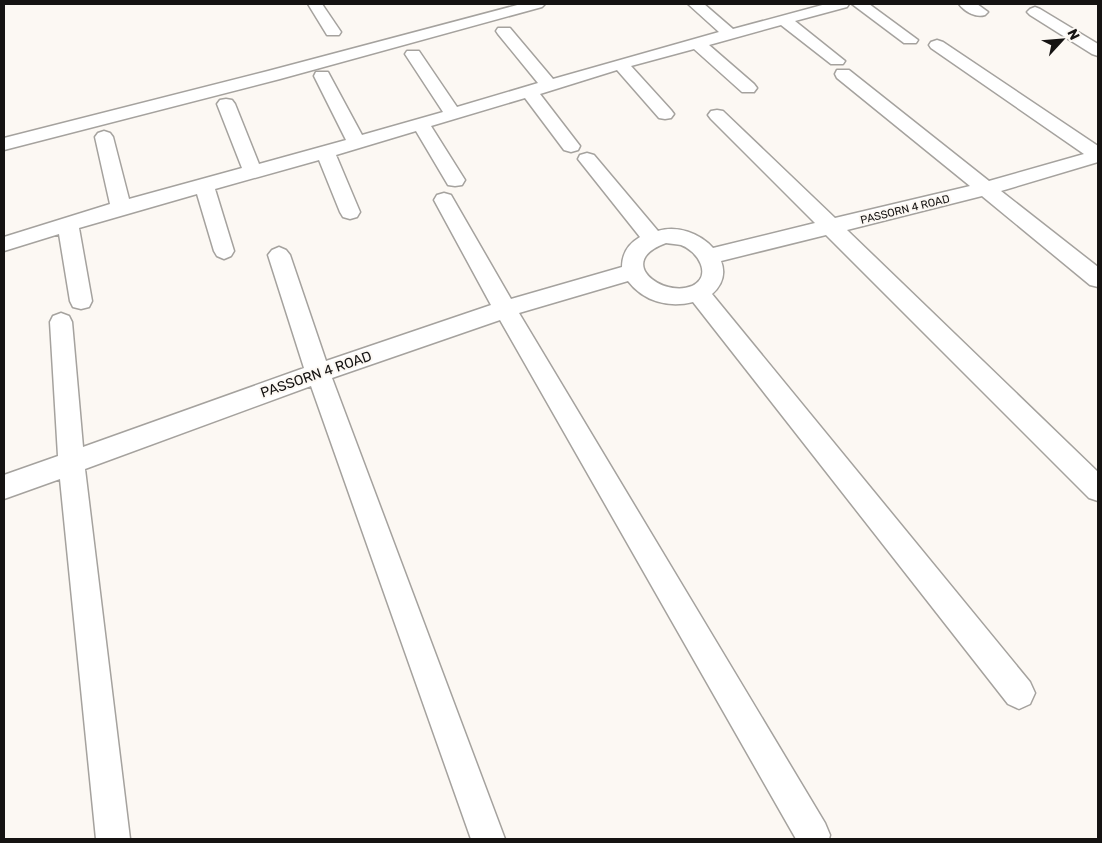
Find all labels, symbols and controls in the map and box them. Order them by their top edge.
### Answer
north arrow [1037,15,1087,65]
text: N [1063,26,1083,43]
street label: PASSORN 4 ROAD [859,192,951,227]
street label: PASSORN 4 ROAD [258,347,374,401]

